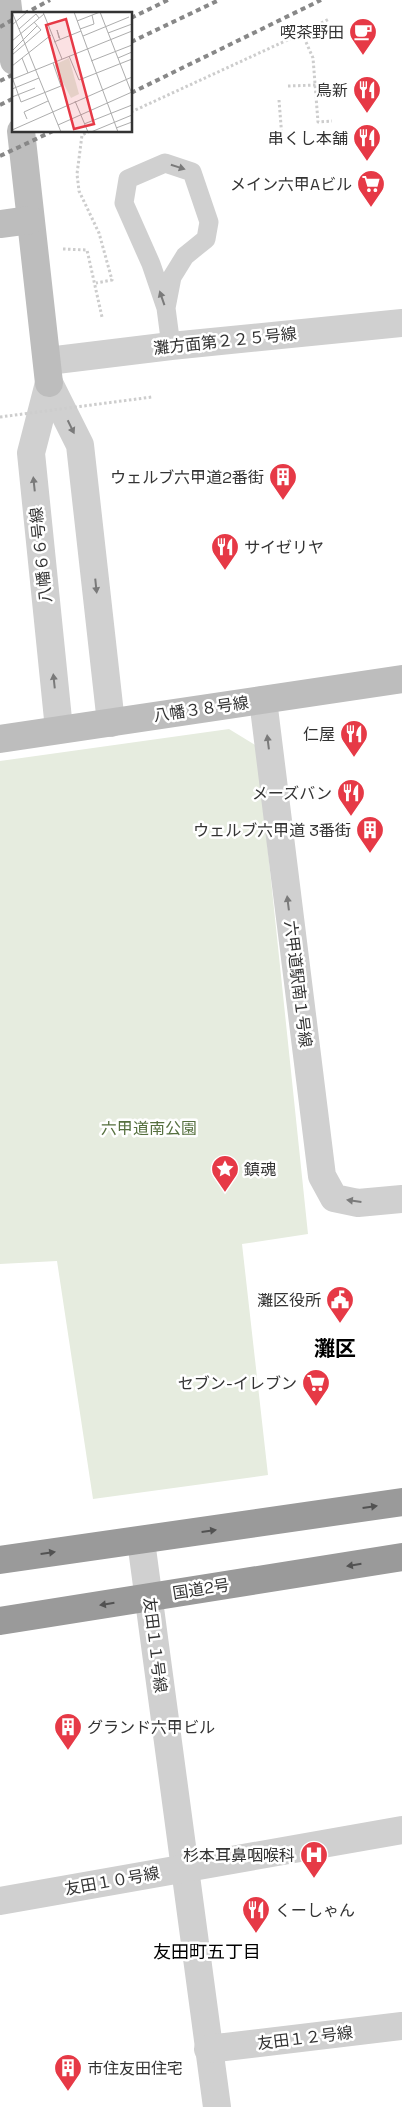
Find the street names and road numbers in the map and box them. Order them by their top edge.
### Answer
street label: 灘方面第２２５号線 [152,323,298,359]
street label: 八幡６６号線 [26,506,56,604]
street label: 八幡３８号線 [152,692,250,726]
street label: 六甲道駅南１号線 [280,919,316,1049]
street label: 国道2号 [171,1574,231,1604]
street label: 友田１１号線 [139,1596,171,1694]
street label: 友田１０号線 [63,1862,161,1900]
street label: 友田１２号線 [256,2022,354,2054]

